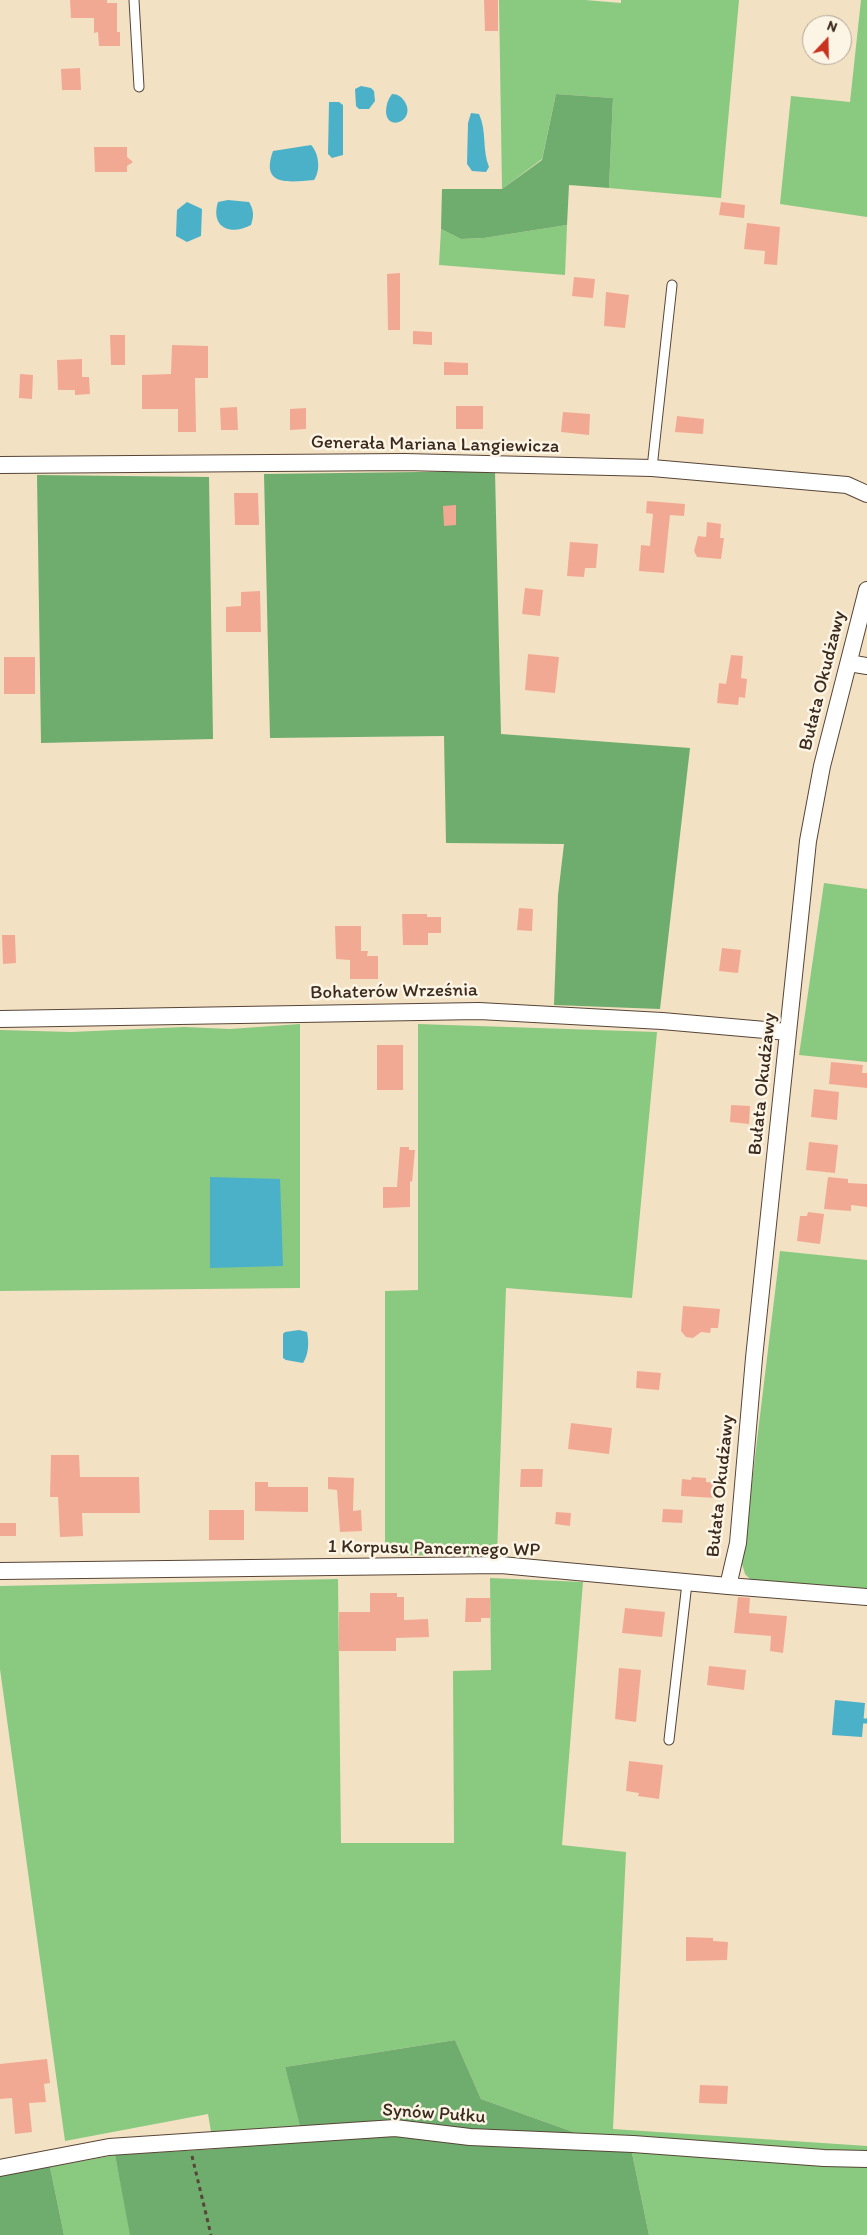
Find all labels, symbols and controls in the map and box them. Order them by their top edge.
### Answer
north arrow [802,15,852,65]
text: N [825,17,840,36]
street label: Generała Mariana Langiewicza [311,431,559,459]
street label: Bułata Okudżawy [795,609,851,753]
street label: Bohaterów Września [310,979,478,1005]
street label: Bułata Okudżawy [744,1012,782,1156]
street label: Bułata Okudżawy [702,1414,740,1558]
street label: 1 Korpusu Pancernego WP [328,1536,540,1562]
street label: Synów Pułku [382,2099,486,2129]

